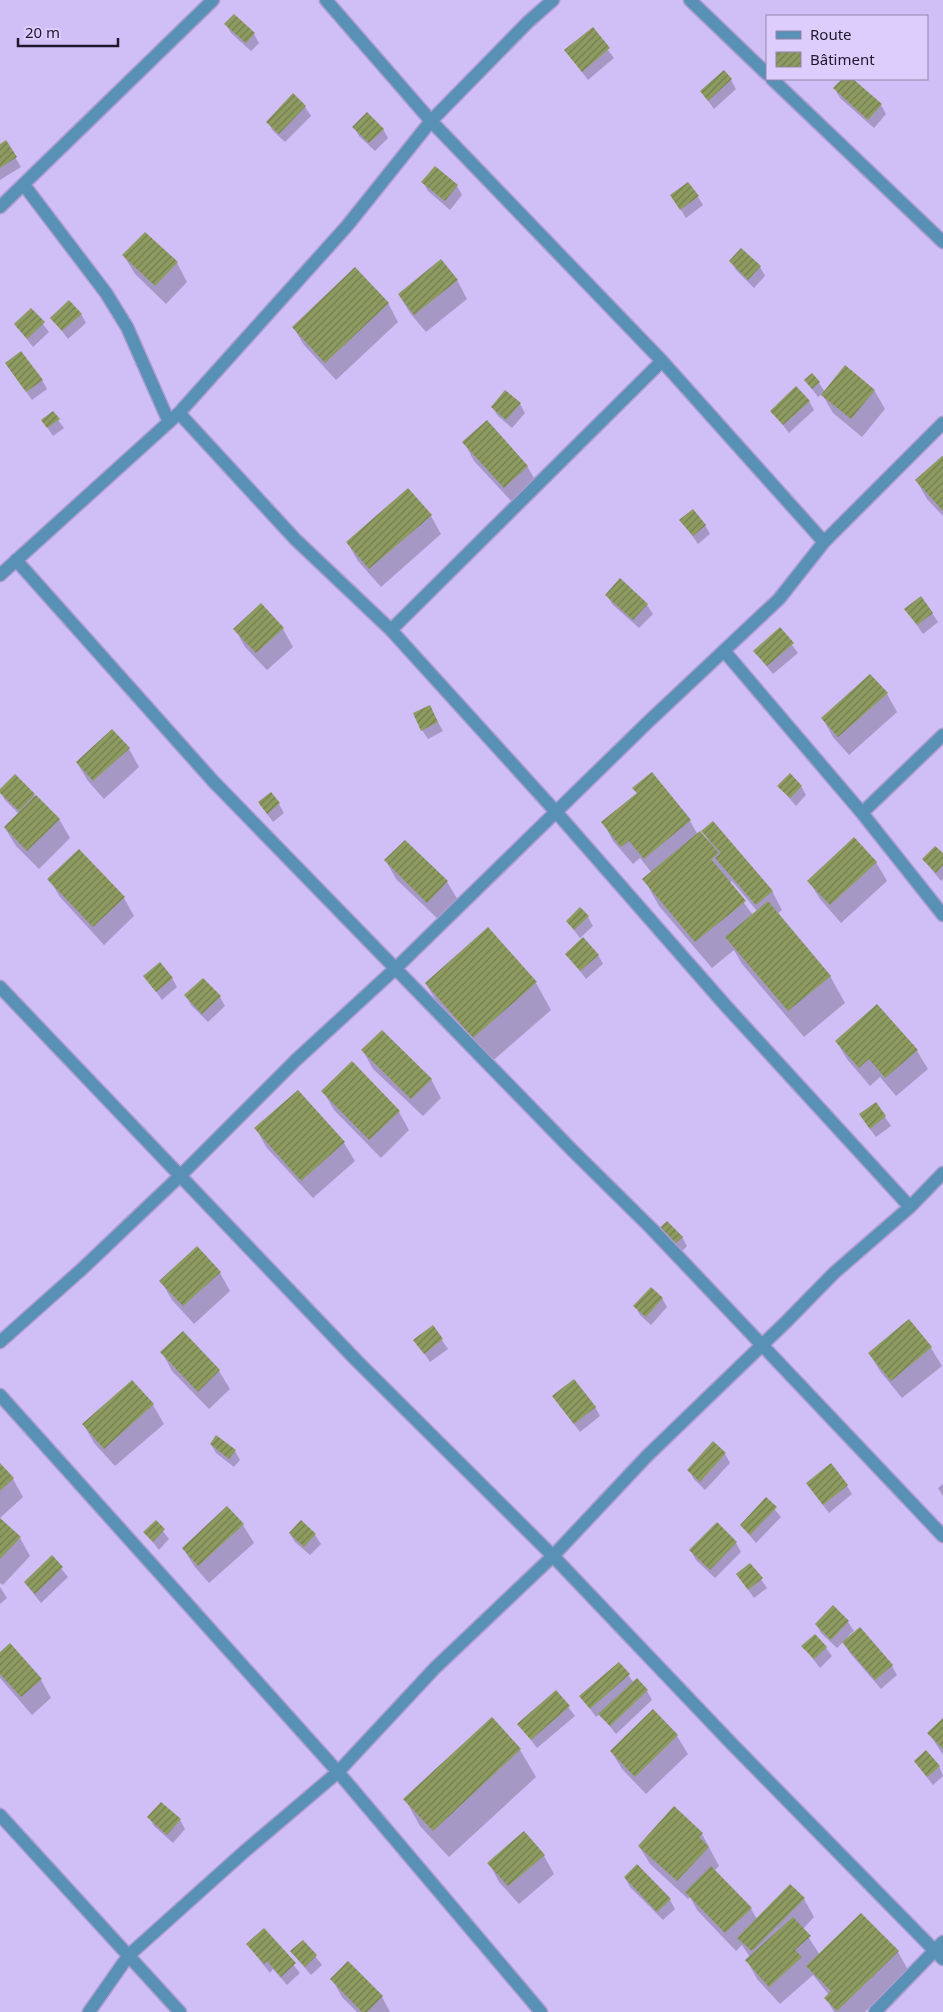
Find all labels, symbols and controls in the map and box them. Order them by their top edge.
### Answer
scale bar [18,15,118,47]
legend [766,15,928,80]
text: 20 m [25,22,60,42]
text: Route [810,24,852,44]
text: Bâtiment [810,49,875,69]

